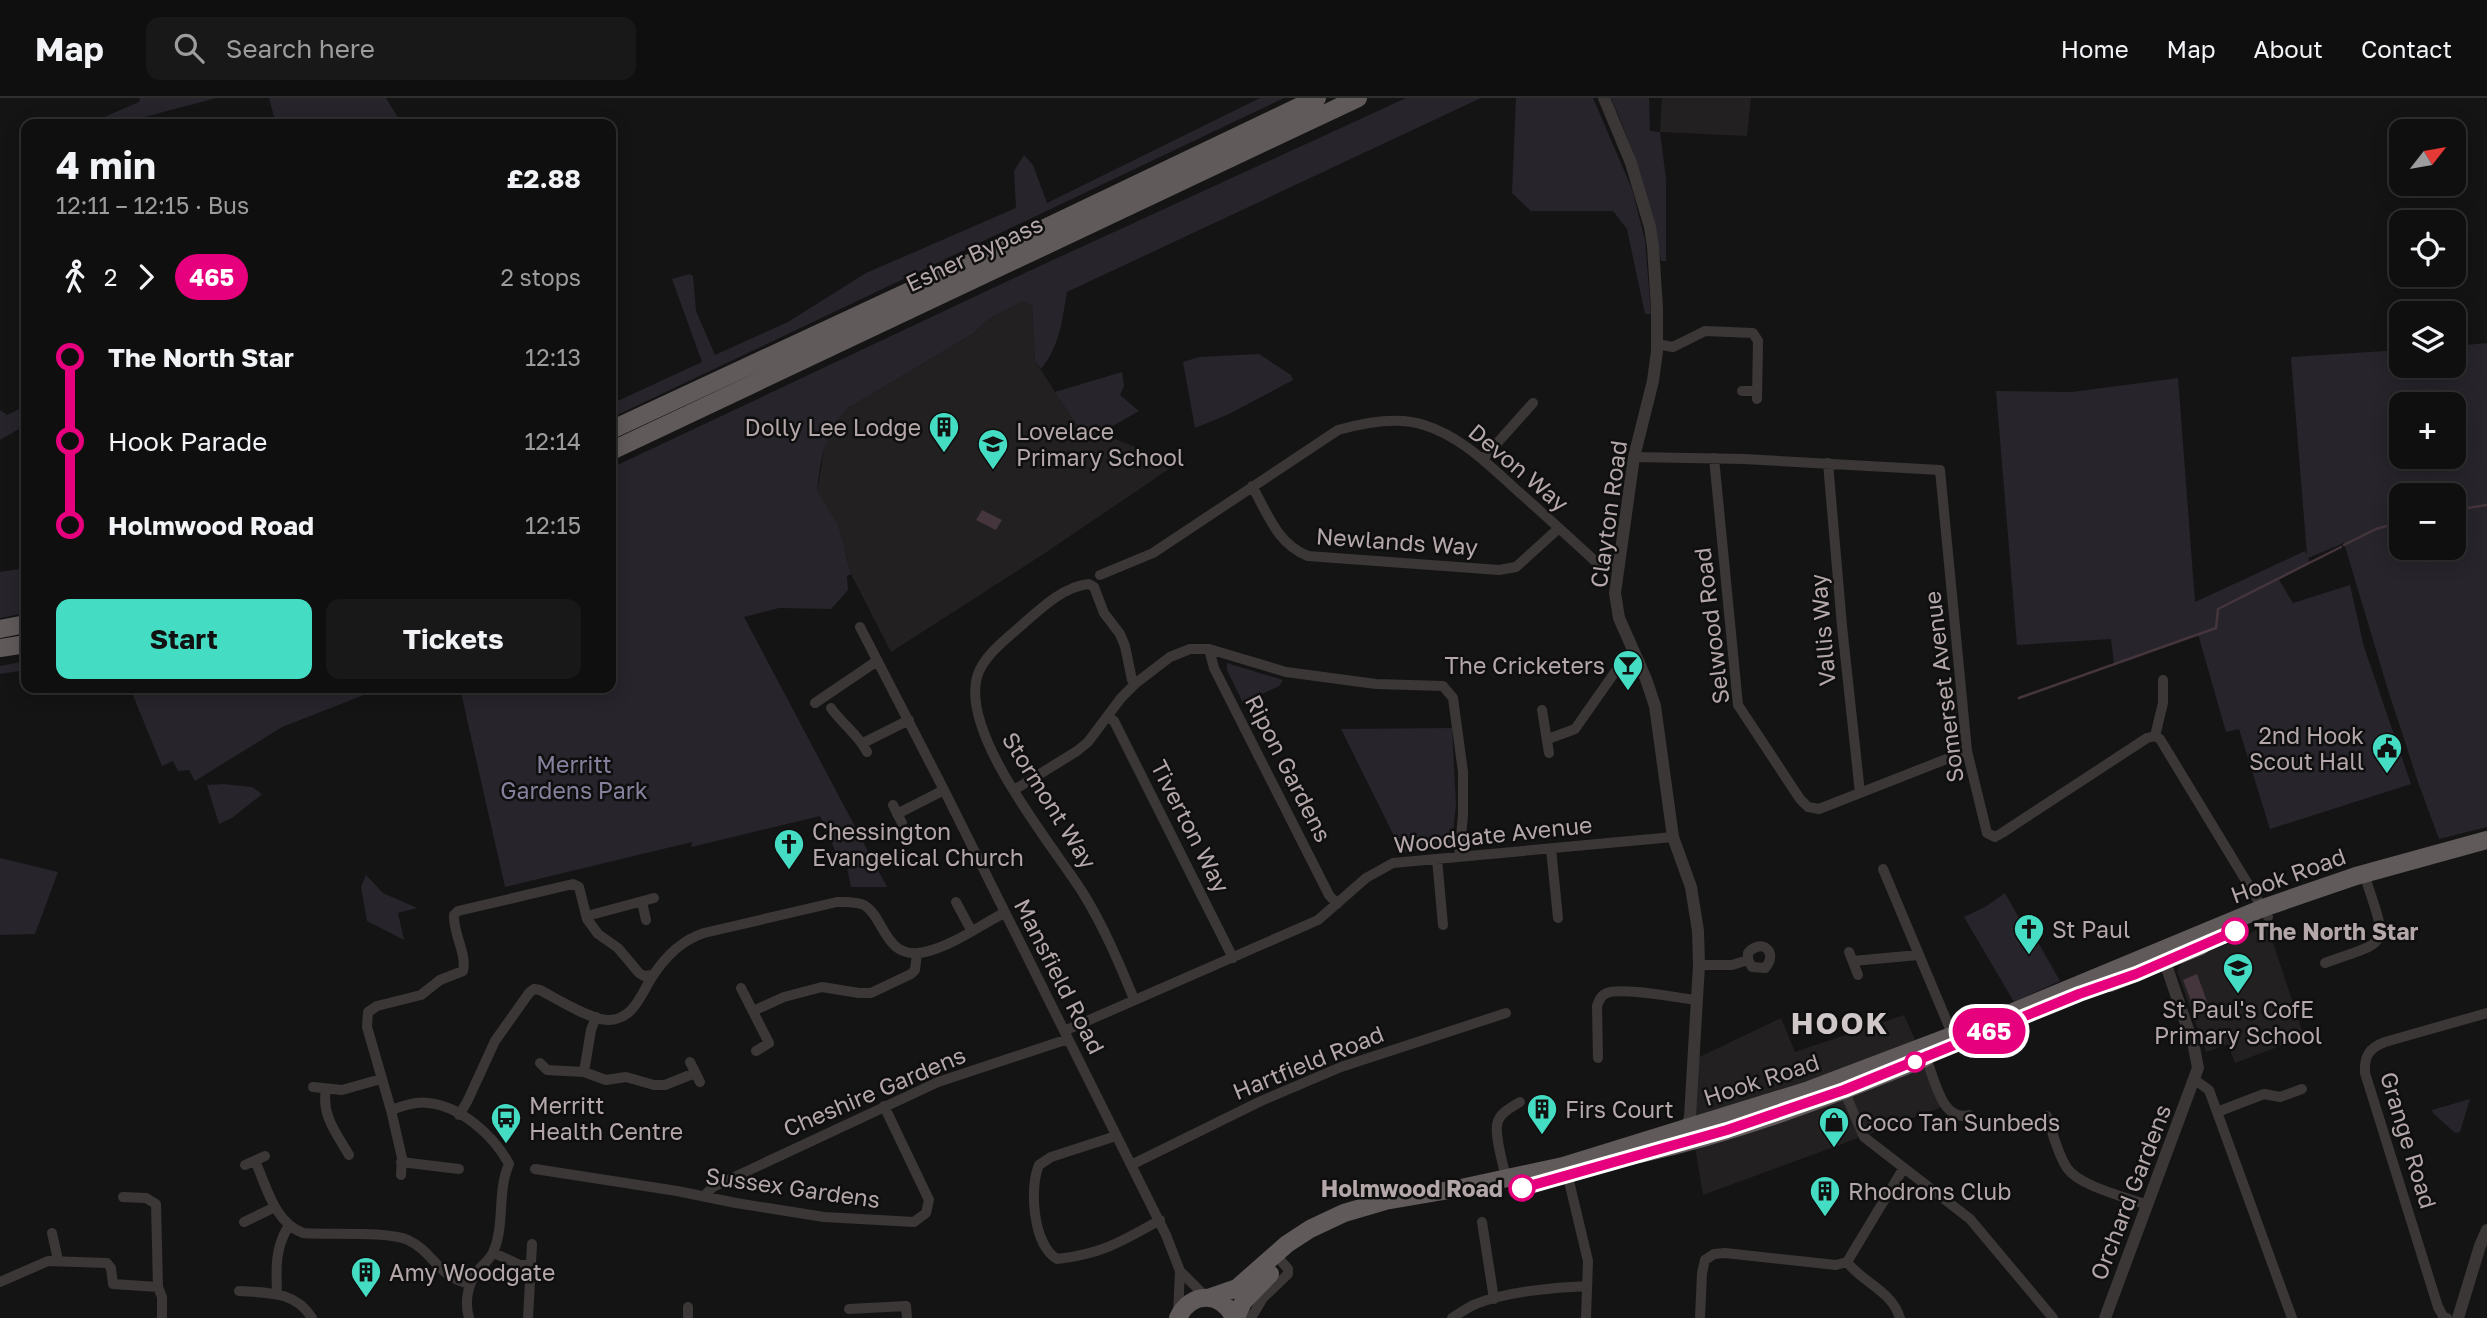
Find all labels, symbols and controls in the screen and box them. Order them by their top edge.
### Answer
search box [146,17,636,80]
text: Map [35,29,104,68]
icon: search [170,29,208,67]
text: Search here [226,33,375,64]
text: Home [2061,34,2129,63]
text: Map [2167,34,2216,63]
text: About [2254,34,2323,63]
text: Contact [2361,34,2452,63]
north arrow [2389,119,2466,196]
map controls [2389,119,2466,560]
text: 4 min [56,142,156,187]
text: £2.88 [506,163,581,194]
text: 12:11 – 12:15 · Bus [56,191,249,219]
street label: Esher Bypass [901,209,1047,297]
button: locate [2389,210,2466,287]
icon: walk [56,258,94,296]
icon: forward [127,258,165,296]
text: 465 [189,262,234,291]
text: 2 [104,263,117,291]
text: 2 stops [500,263,581,291]
button: layers [2389,301,2466,378]
text: The North Star [108,342,294,373]
text: 12:13 [525,343,581,371]
button: + [2389,392,2466,469]
building icon: Dolly Lee Lodge [927,410,961,454]
place label: Dolly Lee Lodge [745,413,921,441]
place label: Lovelace Primary School [1016,417,1184,471]
street label: Devon Way [1463,417,1575,517]
text: Hook Parade [108,426,267,457]
text: 12:14 [524,427,581,455]
school or university icon: Lovelace Primary School [976,427,1010,471]
street label: Clayton Road [1584,439,1632,589]
button: − [2389,483,2466,560]
text: Holmwood Road [108,510,314,541]
text: 12:15 [525,511,581,539]
street label: Newlands Way [1315,521,1479,561]
street label: Selwood Road [1688,546,1734,706]
street label: Vallis Way [1803,573,1841,687]
street label: Somerset Avenue [1917,590,1969,784]
button: Start [56,599,312,679]
button: Tickets [326,599,581,679]
bar icon: The Cricketers [1611,648,1645,692]
place label: The Cricketers [1445,651,1605,679]
street label: Ripon Gardens [1240,690,1338,846]
place label: 2nd Hook Scout Hall [2249,721,2364,775]
street label: Stormont Way [997,727,1103,874]
public building icon: 2nd Hook Scout Hall [2370,731,2404,775]
park label: Merritt Gardens Park [500,750,648,804]
street label: Tiverton Way [1146,755,1236,897]
street label: Woodgate Avenue [1392,810,1594,858]
place label: Chessington Evangelical Church [812,817,1024,871]
church icon: Chessington Evangelical Church [772,827,806,871]
street label: Hook Road [2227,841,2349,909]
street label: Mansfield Road [1009,894,1111,1058]
church icon: St Paul [2012,912,2046,956]
place label: St Paul [2052,915,2130,943]
place label: The North Star [2254,917,2418,945]
marker: The North Star [2222,918,2248,944]
school or university icon: St Paul's CofE Primary School [2221,951,2255,995]
place label: St Paul's CofE Primary School [2154,995,2322,1049]
district label: HOOK [1791,1005,1889,1041]
line badge: 465 [1949,1008,2029,1054]
text: 465 [1967,1016,2011,1045]
street label: Hartfield Road [1228,1019,1388,1105]
street label: Cheshire Gardens [779,1040,969,1142]
street label: Hook Road [1700,1047,1822,1111]
unlabelled marker [1905,1052,1925,1072]
street label: Grange Road [2375,1068,2443,1212]
place label: Merritt Health Centre [529,1091,683,1145]
building icon: Firs Court [1525,1092,1559,1136]
place label: Firs Court [1565,1095,1674,1123]
street label: Orchard Gardens [2084,1100,2176,1284]
bus stop icon: Merritt Health Centre [489,1101,523,1145]
shop icon: Coco Tan Sunbeds [1817,1105,1851,1149]
place label: Coco Tan Sunbeds [1857,1108,2060,1136]
street label: Sussex Gardens [704,1161,882,1213]
place label: Holmwood Road [1321,1174,1503,1202]
building icon: Rhodrons Club [1808,1174,1842,1218]
marker: Holmwood Road [1509,1175,1535,1201]
place label: Rhodrons Club [1848,1177,2011,1205]
building icon: Amy Woodgate [349,1255,383,1299]
place label: Amy Woodgate [389,1258,555,1286]

